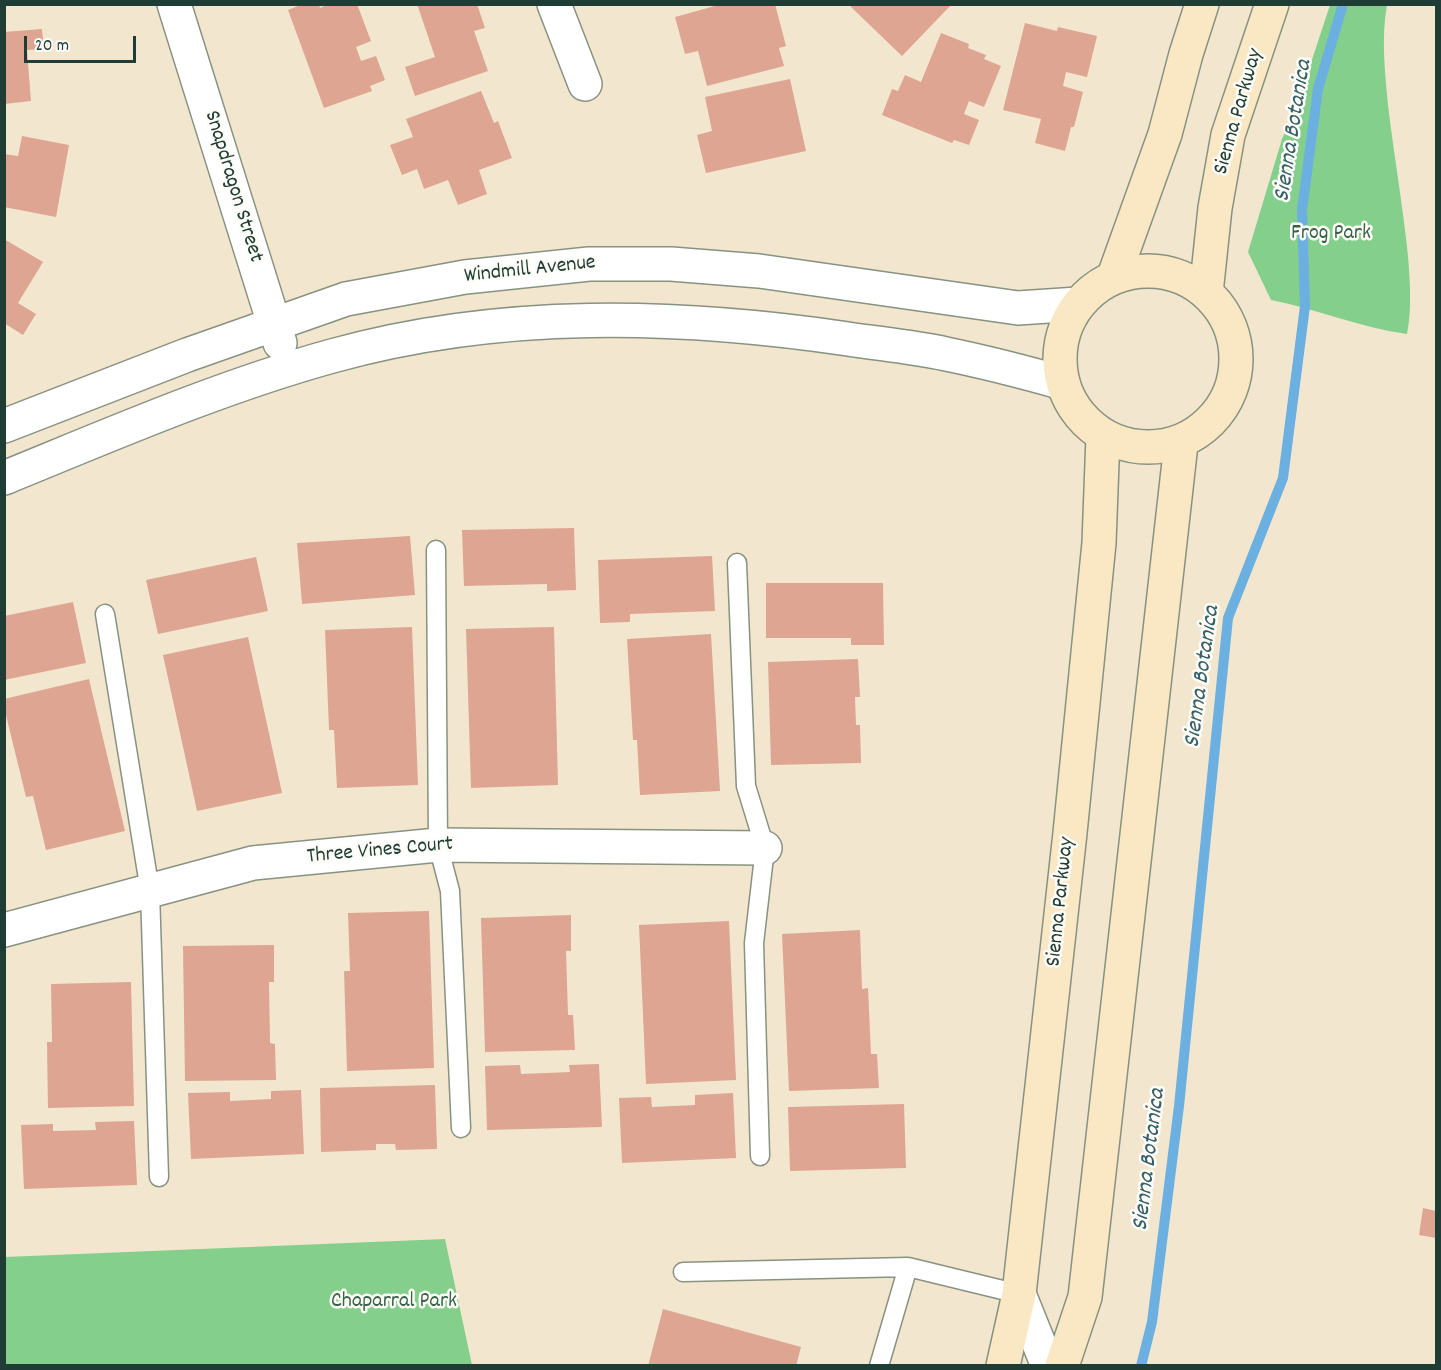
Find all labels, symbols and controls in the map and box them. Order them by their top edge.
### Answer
scale bar [27,24,140,62]
text: 20 m [35,34,69,59]
street label: Sienna Parkway [1209,46,1271,178]
water label: Sienna Botanica [1270,58,1320,204]
street label: Snapdragon Street [196,108,268,266]
park label: Frog Park [1291,222,1371,248]
street label: Windmill Avenue [463,251,597,291]
water label: Sienna Botanica [1180,604,1228,750]
street label: Three Vines Court [306,832,454,872]
street label: Sienna Parkway [1042,836,1082,968]
water label: Sienna Botanica [1128,1087,1174,1233]
park label: Chaparral Park [331,1290,457,1316]

